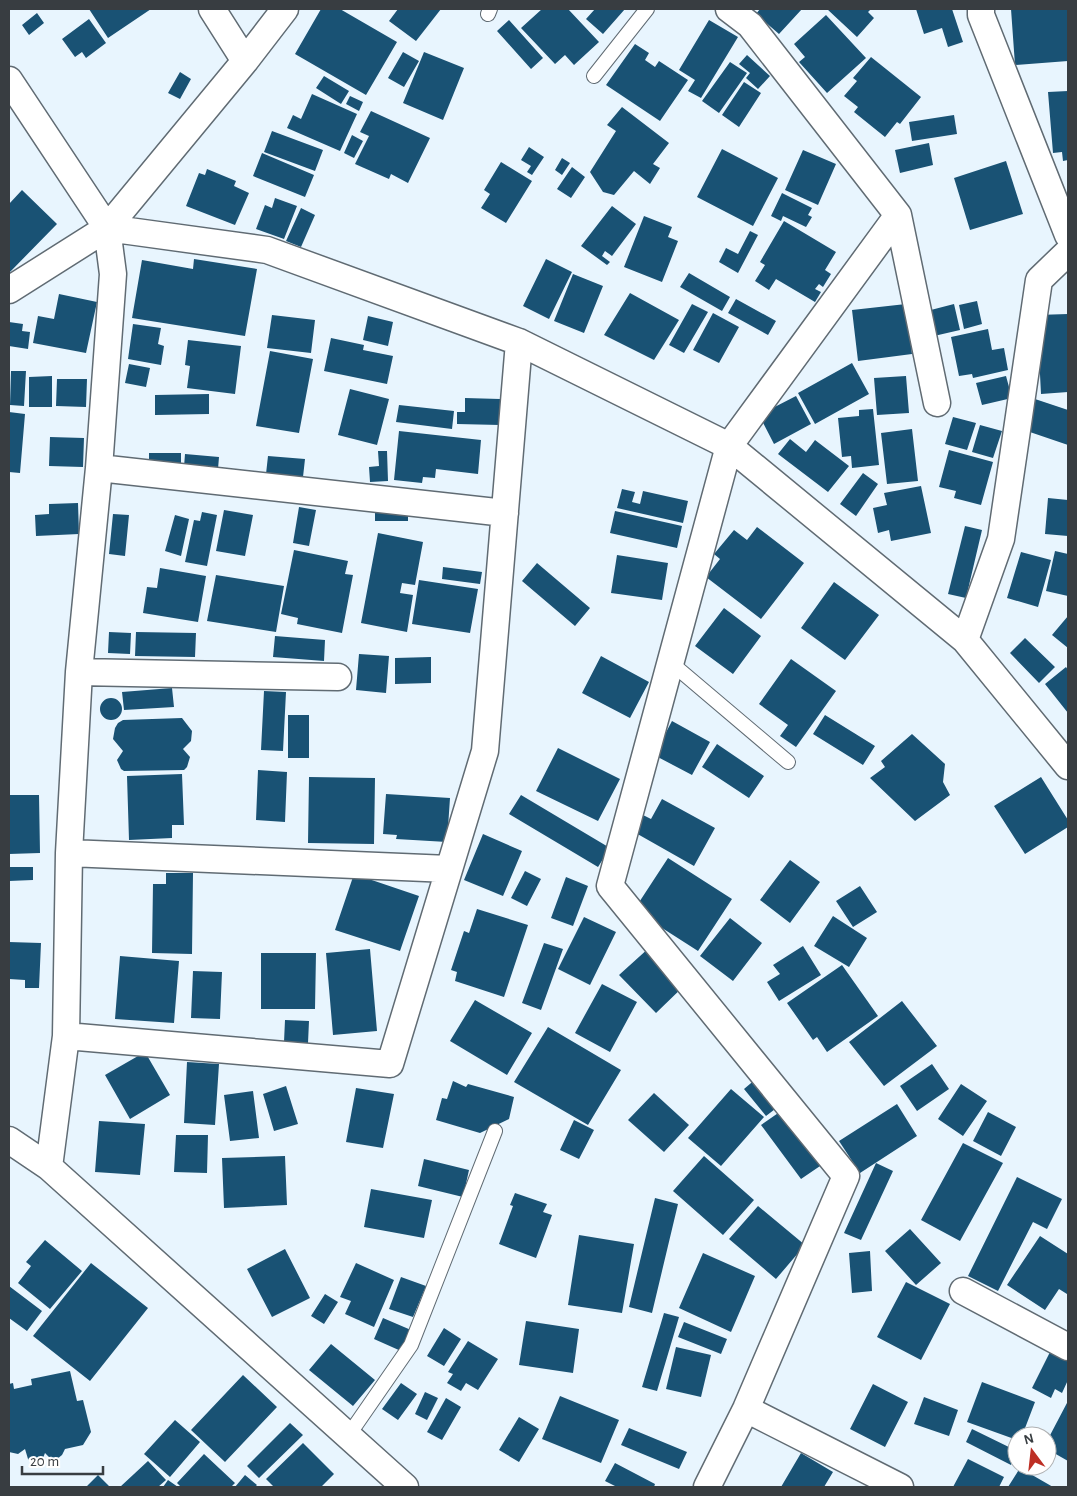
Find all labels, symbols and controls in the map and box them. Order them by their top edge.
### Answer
north arrow [1007,1426,1057,1476]
text: N [1022,1431,1035,1447]
scale bar [22,1444,104,1476]
text: 20 m [30,1454,59,1469]

